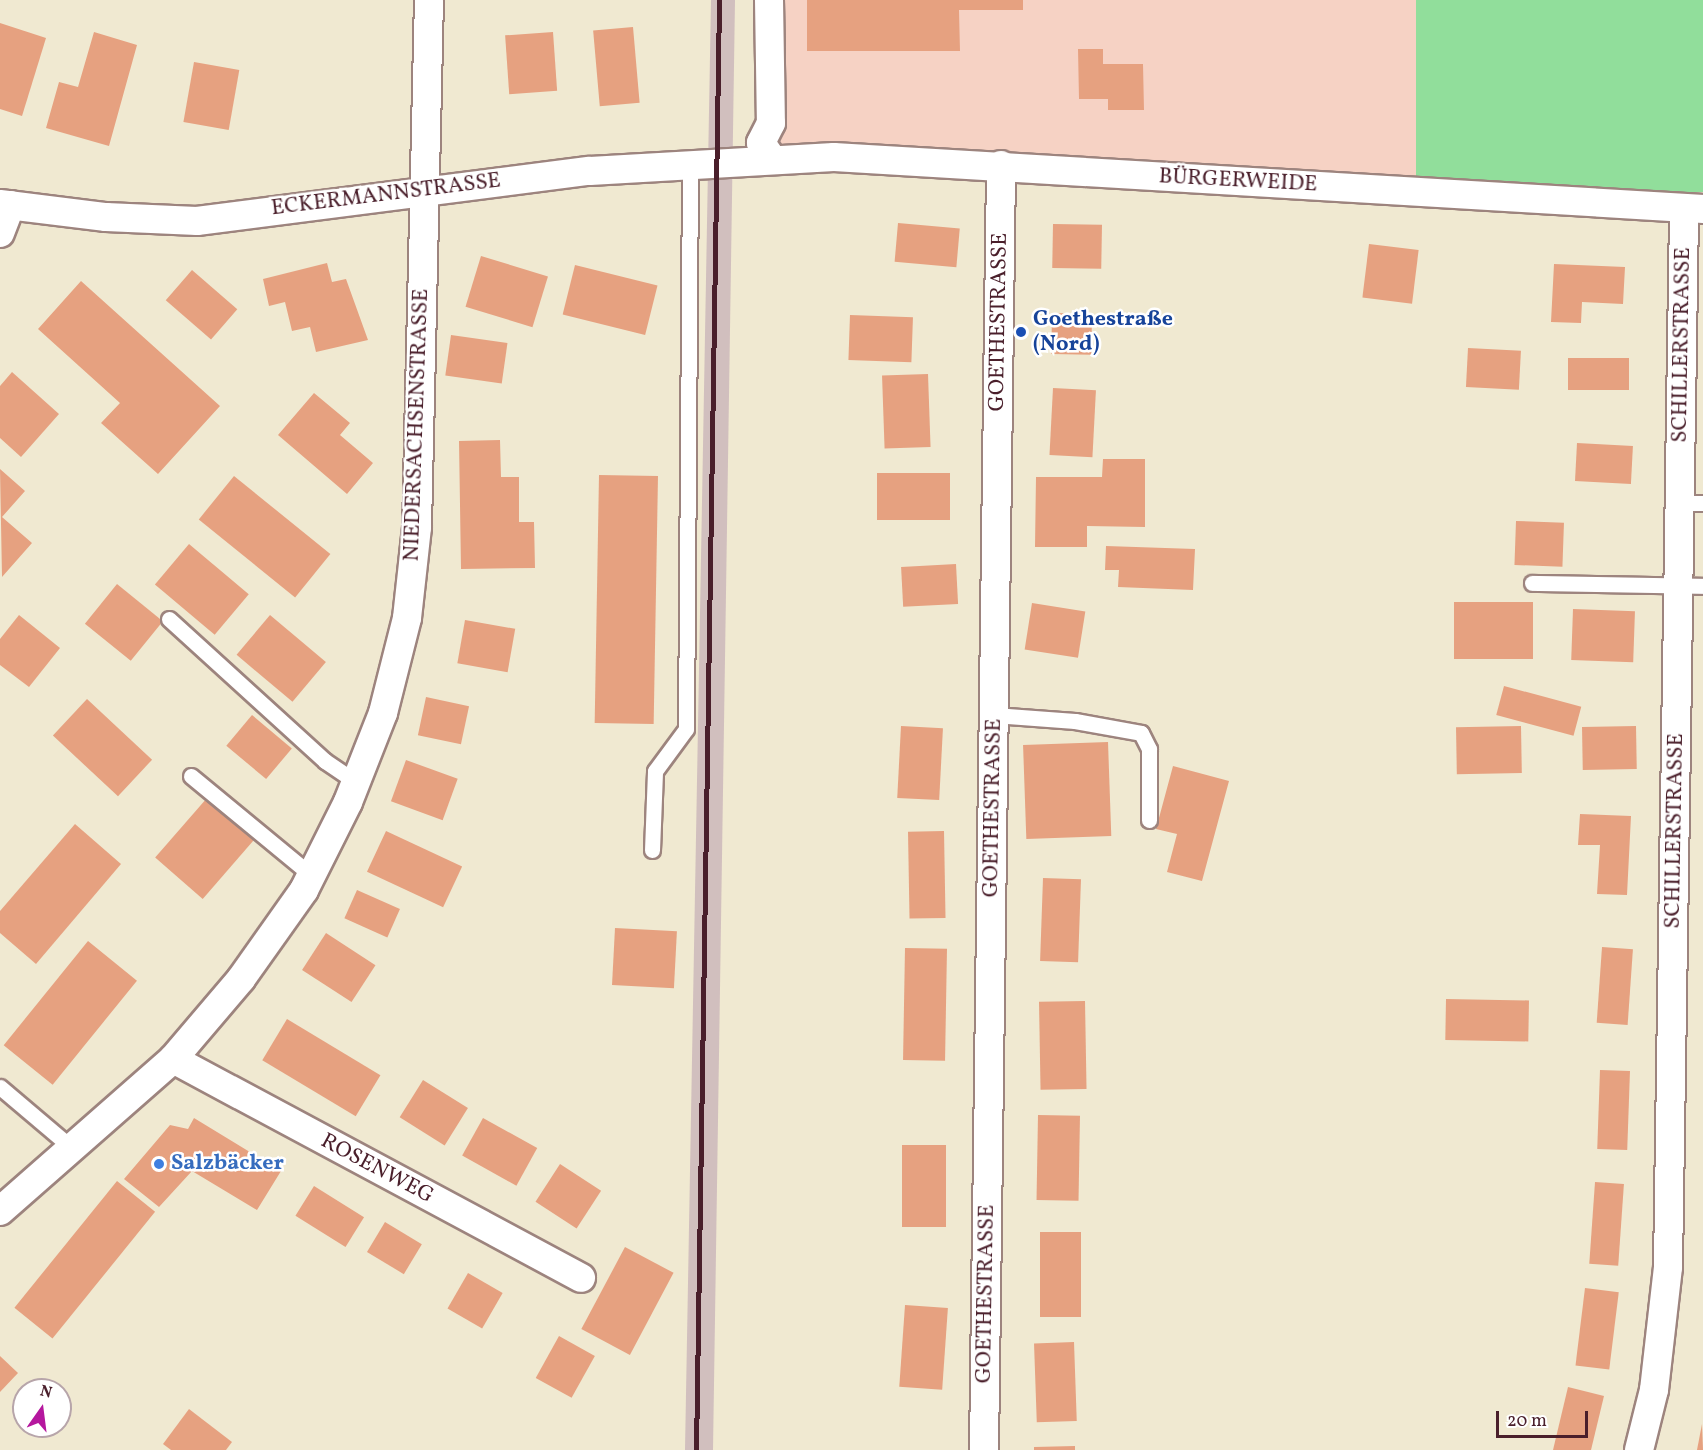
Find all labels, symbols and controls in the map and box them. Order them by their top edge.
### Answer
street label: BÜRGERWEIDE [1158,164,1318,198]
street label: ECKERMANNSTRASSE [270,168,502,222]
street label: GOETHESTRASSE [984,232,1014,412]
street label: SCHILLERSTRASSE [1667,247,1697,443]
street label: NIEDERSACHSENSTRASSE [399,288,435,562]
place label: Goethestraße (Nord) [1033,306,1173,358]
marker: Goethestraße (Nord) [1014,325,1028,339]
street label: GOETHESTRASSE [978,718,1008,898]
street label: SCHILLERSTRASSE [1660,733,1690,929]
street label: ROSENWEG [316,1128,438,1210]
place label: Salzbäcker [171,1151,284,1177]
marker: Salzbäcker [152,1157,166,1171]
street label: GOETHESTRASSE [971,1204,1001,1384]
north arrow [12,1378,72,1438]
text: N [38,1380,54,1405]
scale bar [1499,1399,1590,1437]
text: 20 m [1507,1409,1547,1434]

